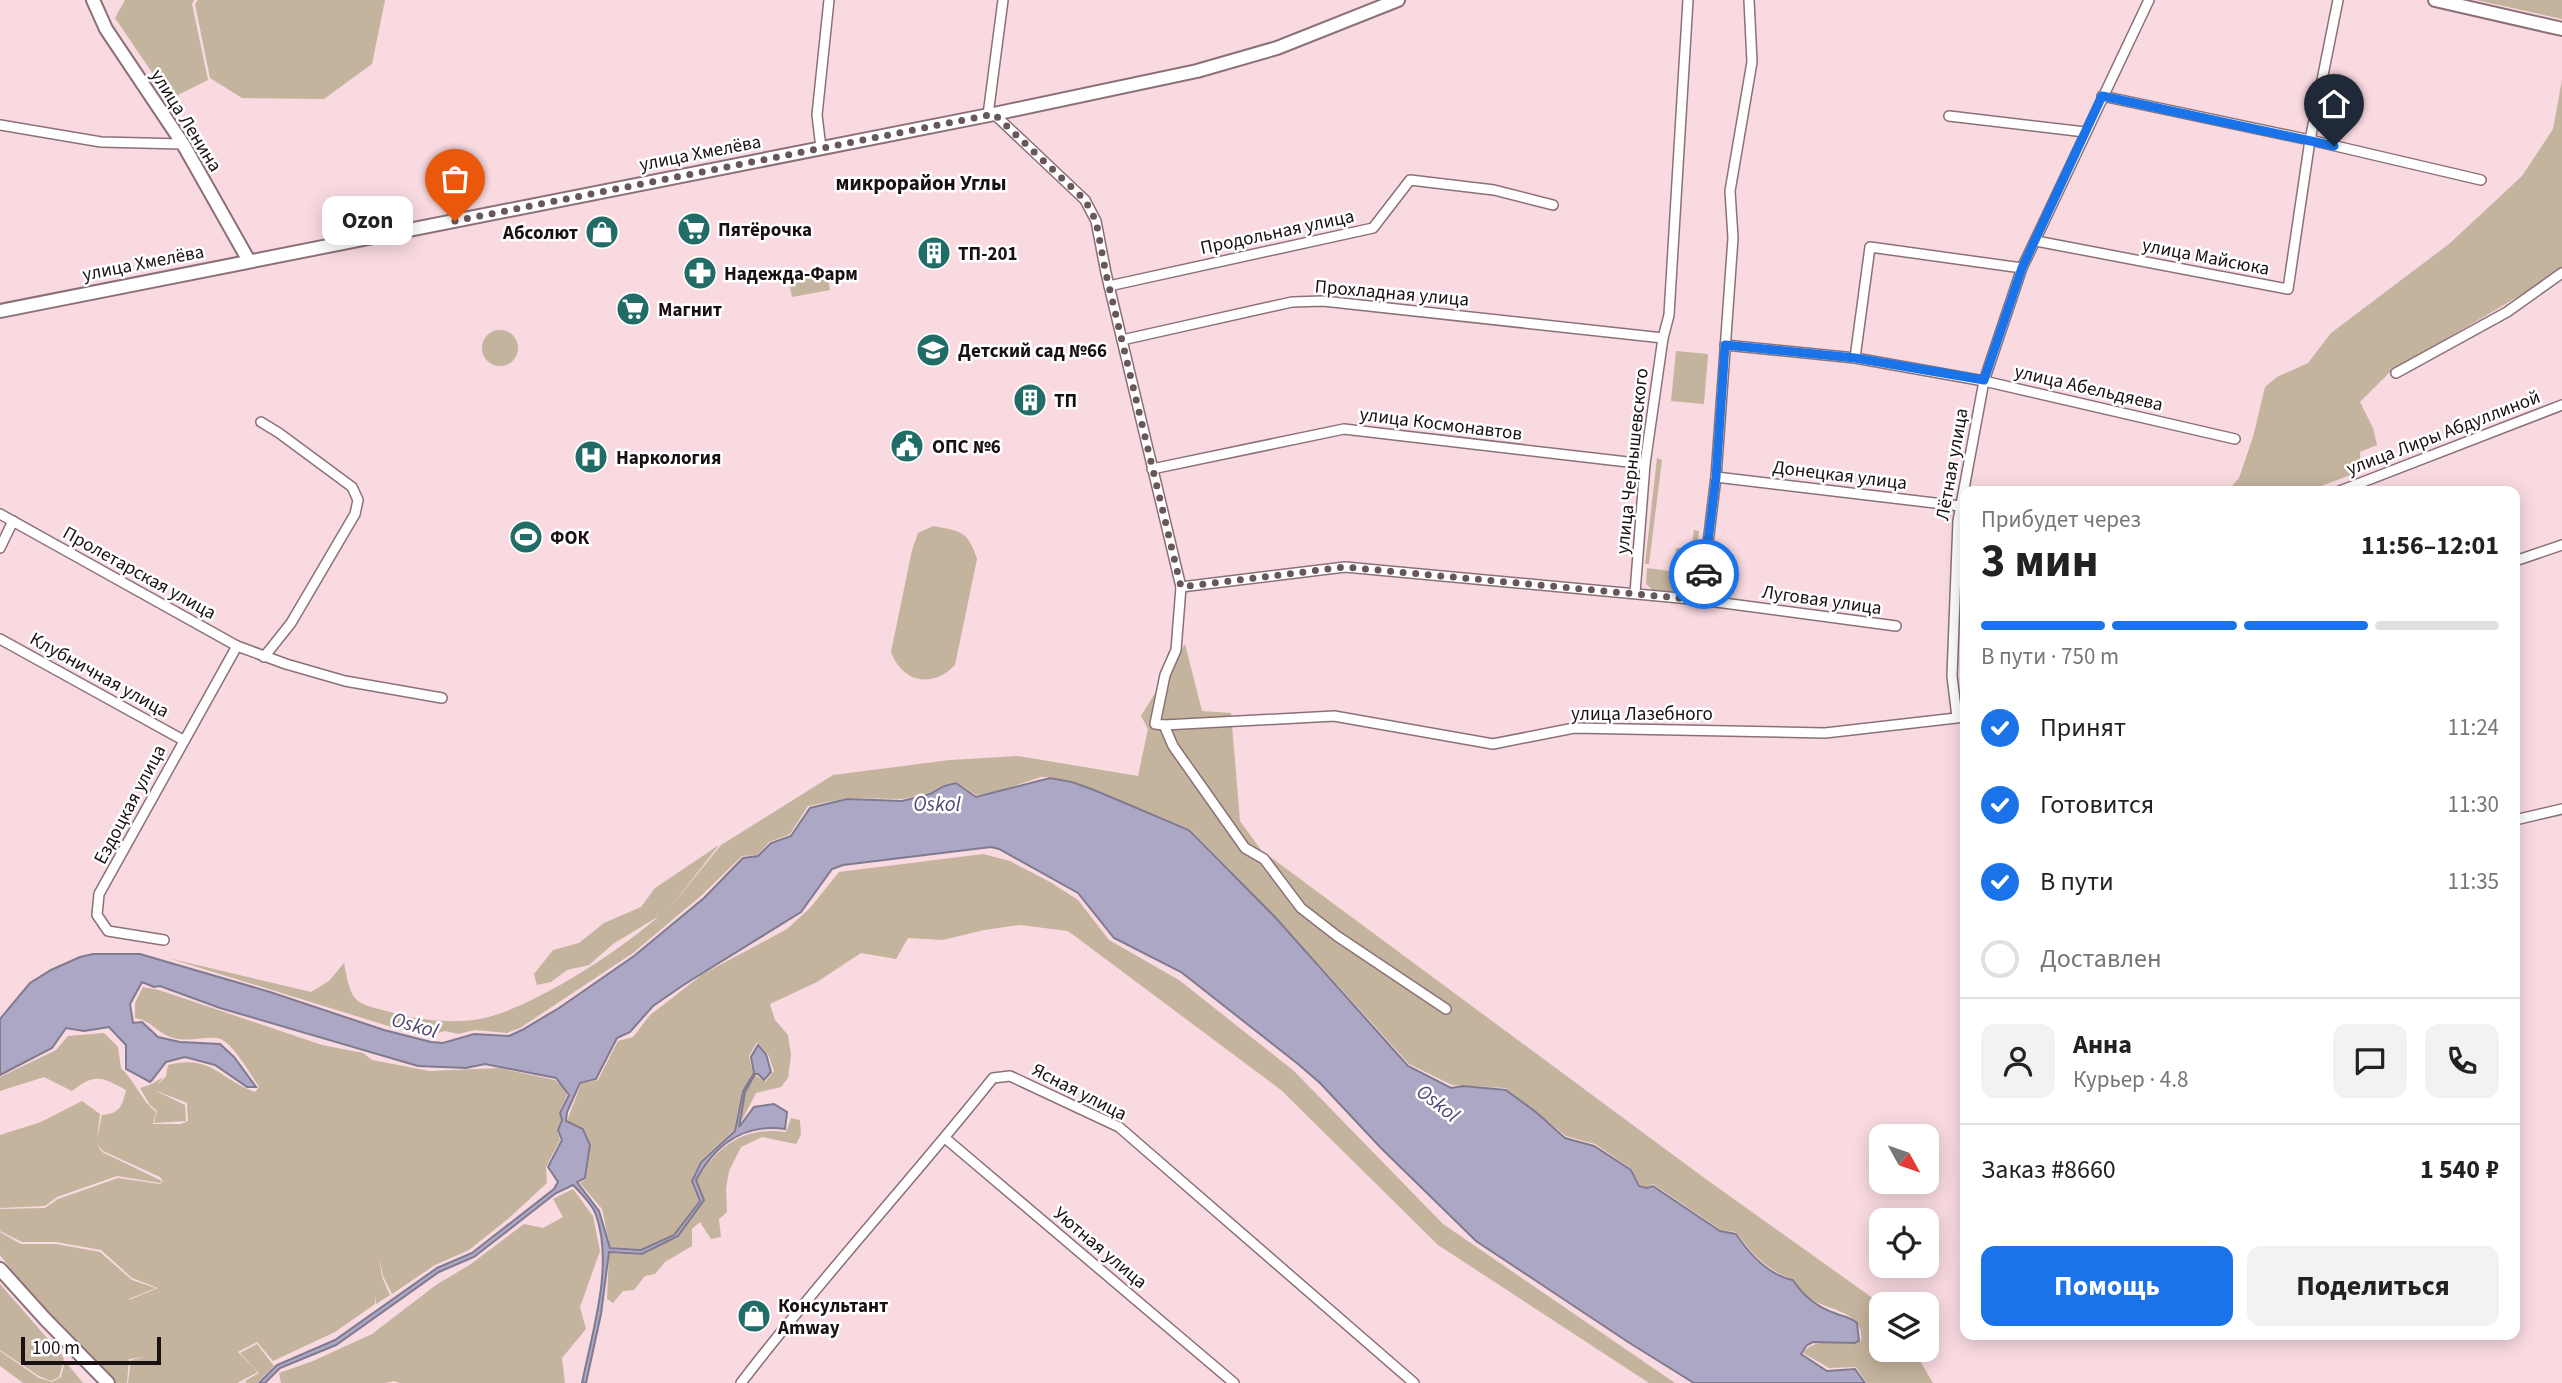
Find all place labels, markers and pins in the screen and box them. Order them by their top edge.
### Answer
pin [2304,74,2364,146]
pin [425,149,485,221]
callout: Ozon [322,196,413,246]
supermarket icon: Пятёрочка [675,210,713,248]
shop icon: Абсолют [583,213,621,251]
place label: Пятёрочка [718,217,812,244]
place label: Абсолют [502,220,578,247]
building icon: ТП-201 [915,234,953,272]
place label: ТП-201 [958,241,1018,268]
pharmacy icon: Надежда-Фарм [681,254,719,292]
place label: Надежда-Фарм [724,261,858,288]
supermarket icon: Магнит [614,290,652,328]
place label: Магнит [658,297,722,324]
school or university icon: Детский сад №66 [914,331,952,369]
place label: Детский сад №66 [958,338,1107,365]
building icon: ТП [1011,381,1049,419]
place label: ТП [1054,388,1077,415]
public building icon: ОПС №6 [888,427,926,465]
place label: ОПС №6 [932,434,1001,461]
hospital icon: Наркология [572,438,610,476]
place label: Наркология [616,445,721,472]
sports icon: ФОК [507,518,545,556]
place label: ФОК [550,525,590,552]
place label: Консультант Amway [777,1293,888,1342]
shop icon: Консультант Amway [735,1297,773,1335]

